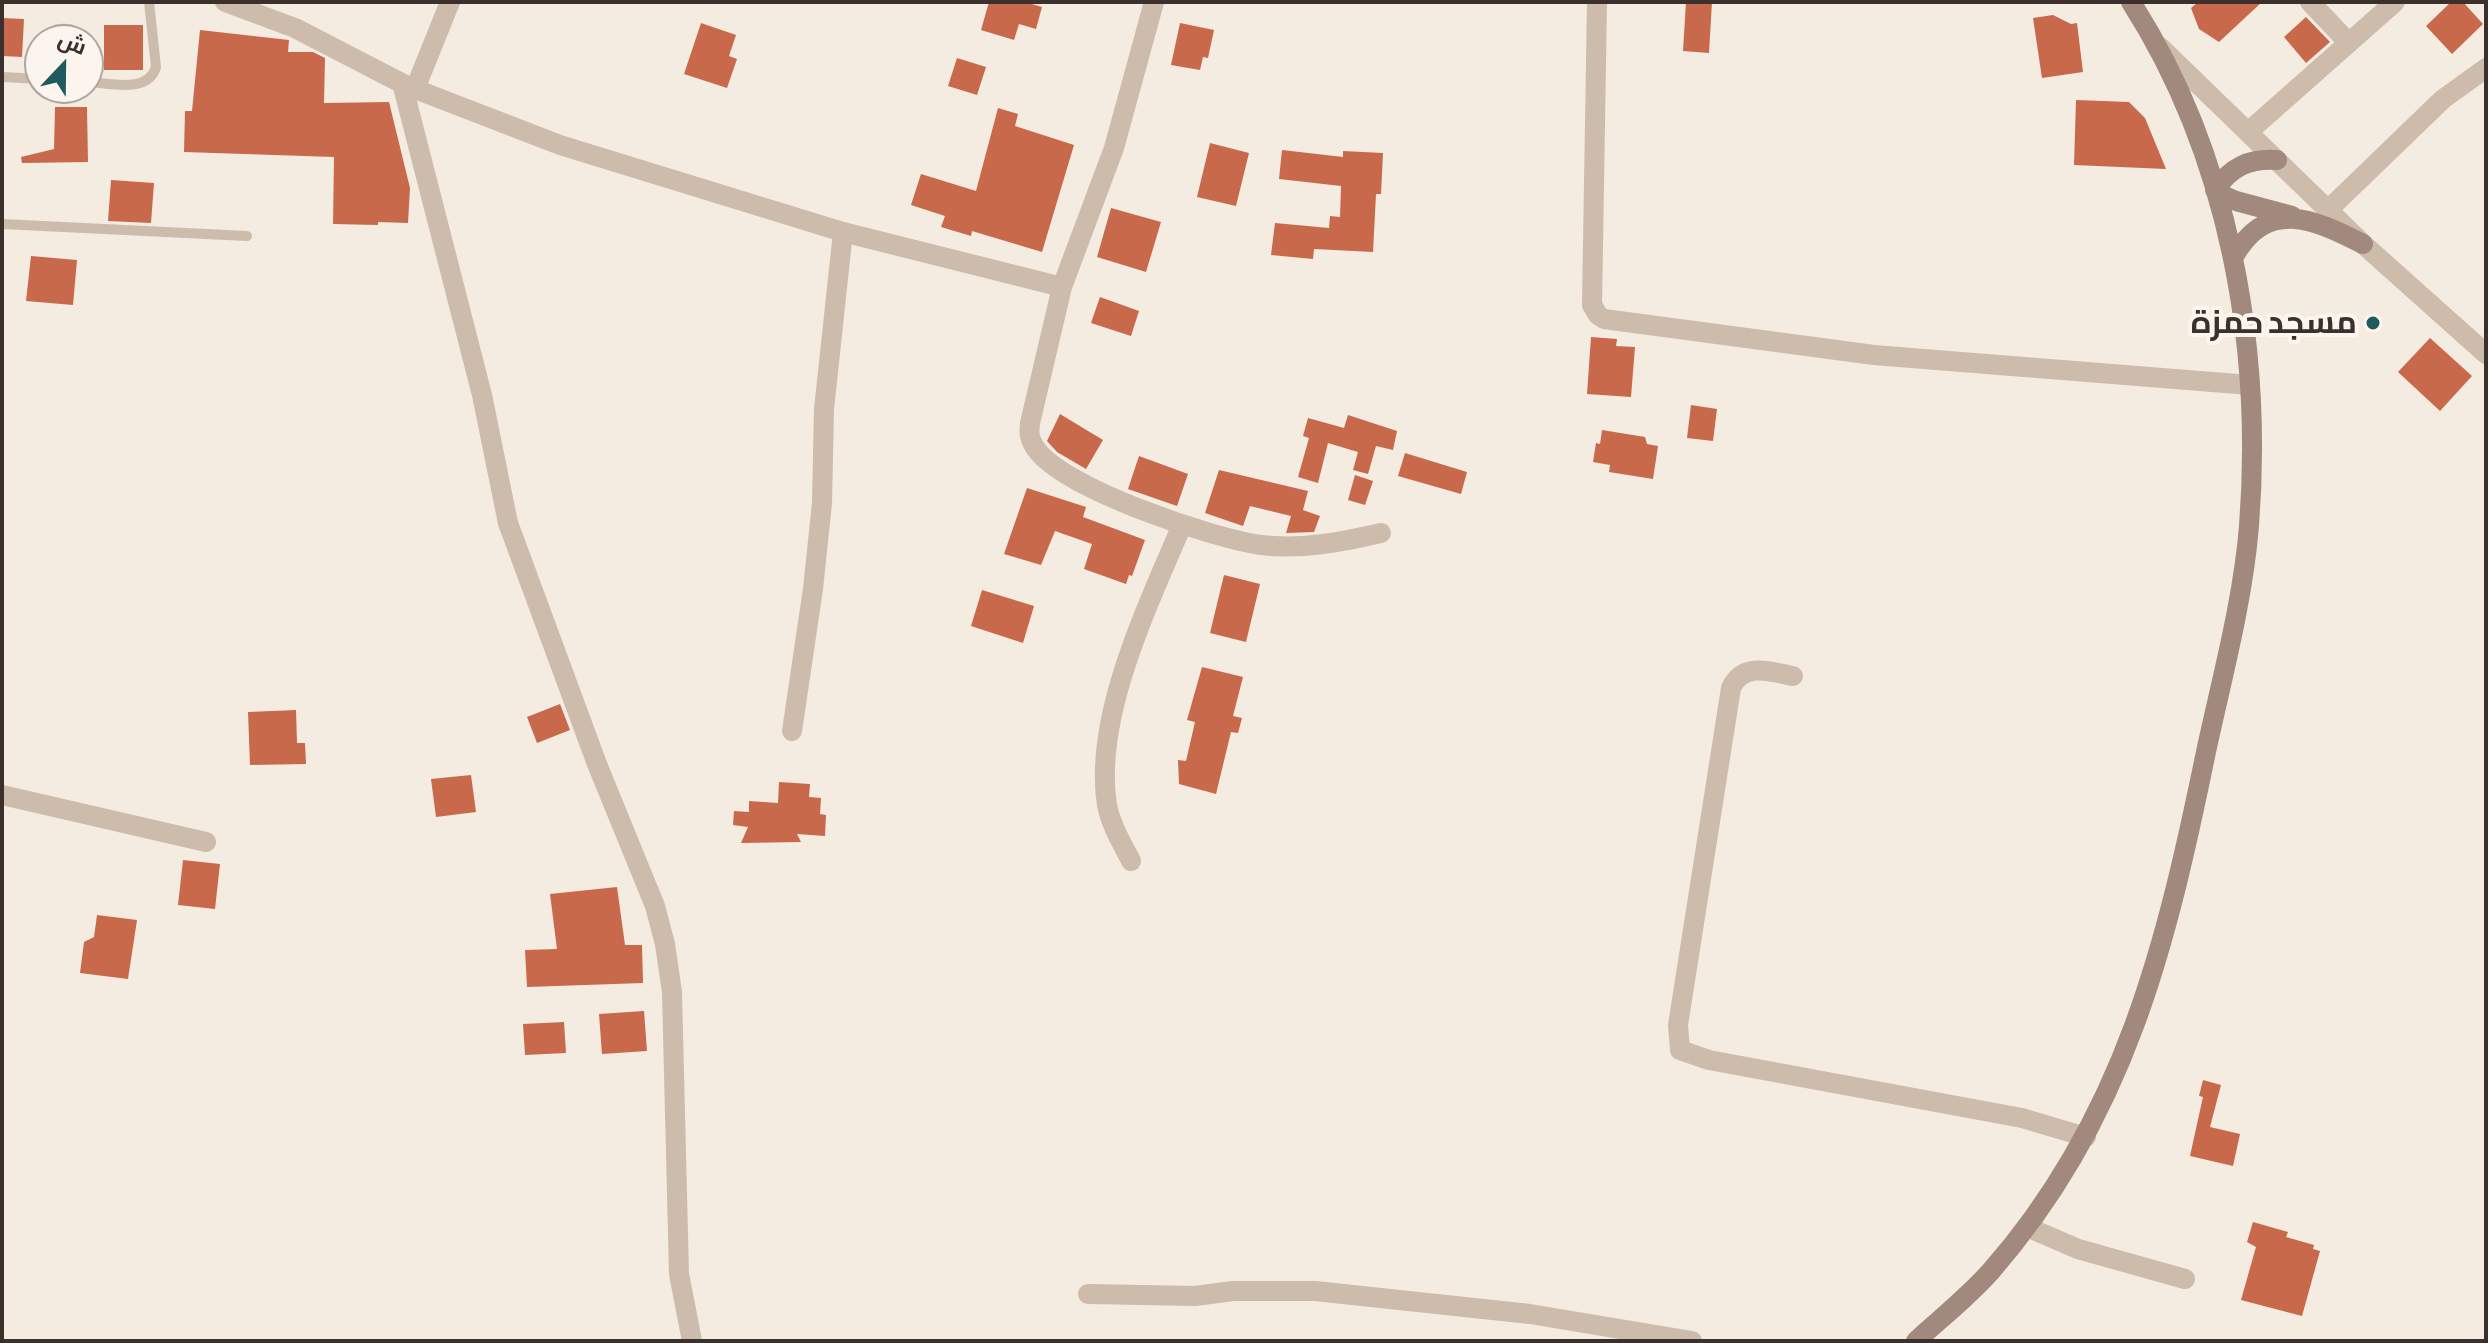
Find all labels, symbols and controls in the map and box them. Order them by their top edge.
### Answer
north arrow [24,24,104,104]
text: ش [55,28,89,59]
place label: مسجد حمزة [2191,304,2357,342]
marker: مسجد حمزة [2364,314,2382,332]

